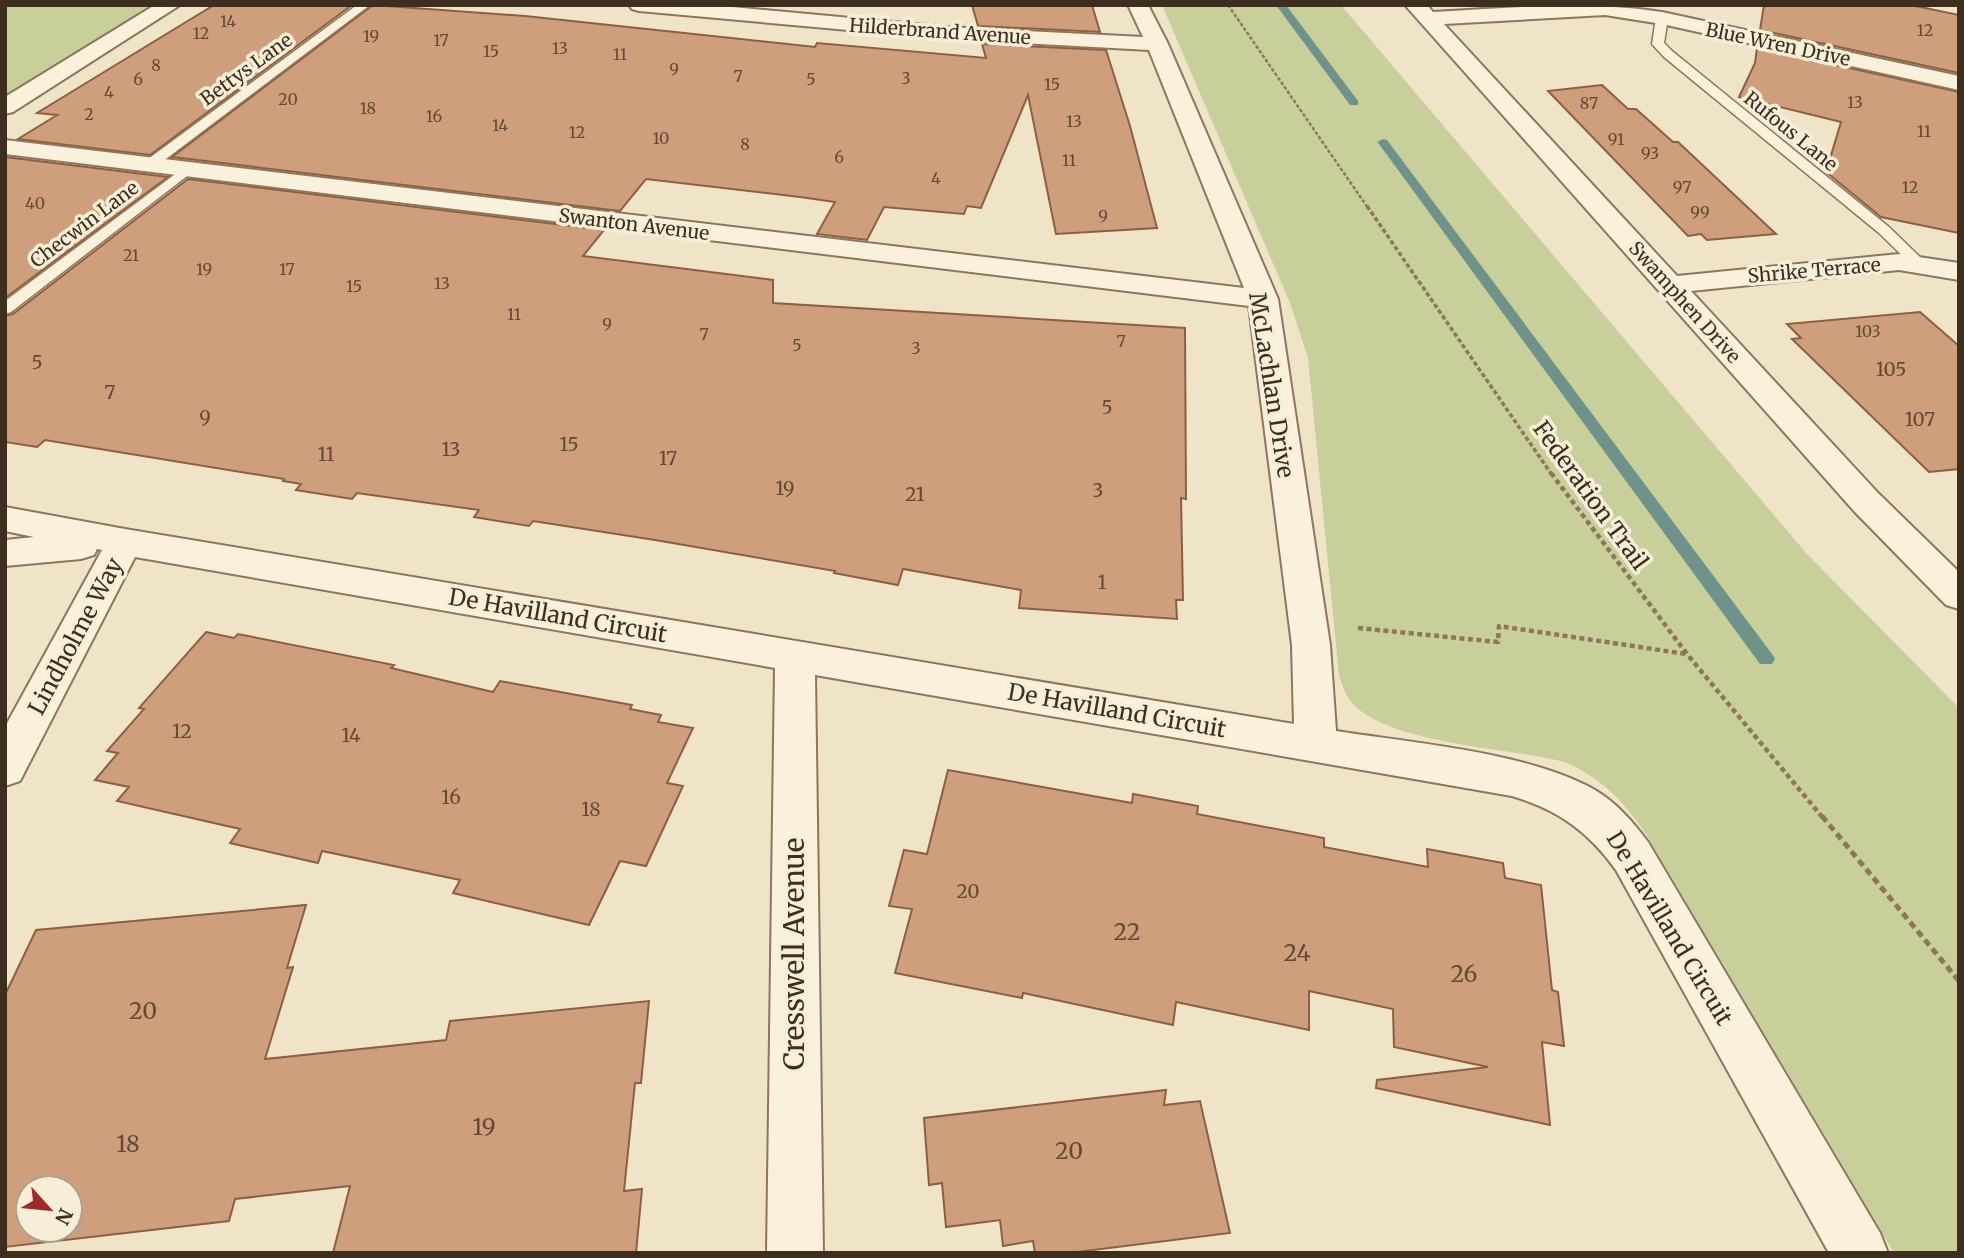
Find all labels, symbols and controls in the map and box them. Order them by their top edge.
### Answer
house number: 14 [220,11,236,31]
street label: Hilderbrand Avenue [848,13,1032,49]
street label: Blue Wren Drive [1703,17,1853,71]
house number: 12 [1917,20,1933,40]
house number: 12 [193,23,209,43]
house number: 19 [363,26,379,46]
street label: Bettys Lane [195,27,297,110]
house number: 17 [433,30,449,50]
house number: 13 [552,38,568,58]
house number: 15 [483,41,499,61]
house number: 11 [613,44,627,64]
house number: 8 [151,55,161,75]
house number: 9 [669,59,679,79]
house number: 7 [733,66,743,86]
house number: 3 [901,68,911,88]
house number: 6 [133,69,143,89]
house number: 5 [806,69,816,89]
house number: 15 [1044,74,1060,94]
house number: 4 [104,82,114,102]
street label: Rufous Lane [1739,86,1843,176]
house number: 20 [278,89,298,109]
house number: 13 [1847,92,1863,112]
house number: 87 [1580,93,1598,113]
house number: 18 [360,98,376,118]
house number: 2 [84,104,94,124]
house number: 16 [426,106,442,126]
house number: 13 [1066,111,1082,131]
house number: 14 [492,115,508,135]
house number: 11 [1917,121,1931,141]
house number: 12 [569,122,585,142]
house number: 10 [653,128,669,148]
house number: 91 [1608,129,1624,149]
house number: 8 [740,134,750,154]
house number: 93 [1641,143,1659,163]
house number: 6 [834,147,844,167]
house number: 11 [1062,150,1076,170]
house number: 4 [931,168,941,188]
street label: Checwin Lane [25,175,143,273]
house number: 97 [1673,177,1691,197]
house number: 12 [1902,177,1918,197]
house number: 40 [25,193,45,213]
house number: 99 [1690,202,1710,222]
street label: Swanton Avenue [557,203,711,245]
house number: 9 [1098,206,1108,226]
street label: Swamphen Drive [1624,236,1746,368]
house number: 21 [123,245,139,265]
street label: Shrike Terrace [1746,252,1882,288]
house number: 19 [196,259,212,279]
house number: 17 [279,259,295,279]
house number: 13 [434,273,450,293]
house number: 15 [346,276,362,296]
street label: McLachlan Drive [1243,290,1301,480]
house number: 11 [507,304,521,324]
house number: 9 [602,314,612,334]
house number: 103 [1855,321,1881,341]
house number: 7 [699,324,709,344]
house number: 7 [1116,331,1126,351]
house number: 5 [792,335,802,355]
house number: 3 [911,338,921,358]
house number: 5 [31,350,43,374]
house number: 105 [1876,357,1906,381]
house number: 7 [105,380,116,404]
house number: 5 [1101,395,1113,419]
house number: 9 [199,405,211,429]
house number: 107 [1905,407,1935,431]
street label: Federation Trail [1527,415,1655,575]
house number: 15 [559,432,579,456]
house number: 13 [442,437,460,461]
house number: 11 [318,442,335,466]
house number: 17 [659,446,677,470]
house number: 19 [775,476,795,500]
house number: 3 [1093,478,1103,502]
house number: 21 [905,482,925,506]
street label: Lindholme Way [21,552,129,720]
house number: 1 [1098,570,1107,594]
street label: De Havilland Circuit [447,582,669,648]
street label: De Havilland Circuit [1006,677,1228,743]
house number: 12 [172,719,192,743]
house number: 14 [341,723,361,747]
house number: 16 [441,785,461,809]
house number: 18 [581,797,601,821]
street label: De Havilland Circuit [1601,826,1739,1030]
street label: Cresswell Avenue [776,838,812,1070]
house number: 20 [956,879,980,903]
house number: 22 [1114,917,1140,946]
house number: 24 [1283,938,1311,967]
house number: 26 [1450,959,1478,988]
house number: 20 [129,996,157,1025]
house number: 19 [472,1112,496,1141]
house number: 18 [116,1129,140,1158]
house number: 20 [1055,1136,1083,1165]
north arrow [14,1174,84,1244]
text: N [50,1205,78,1229]

